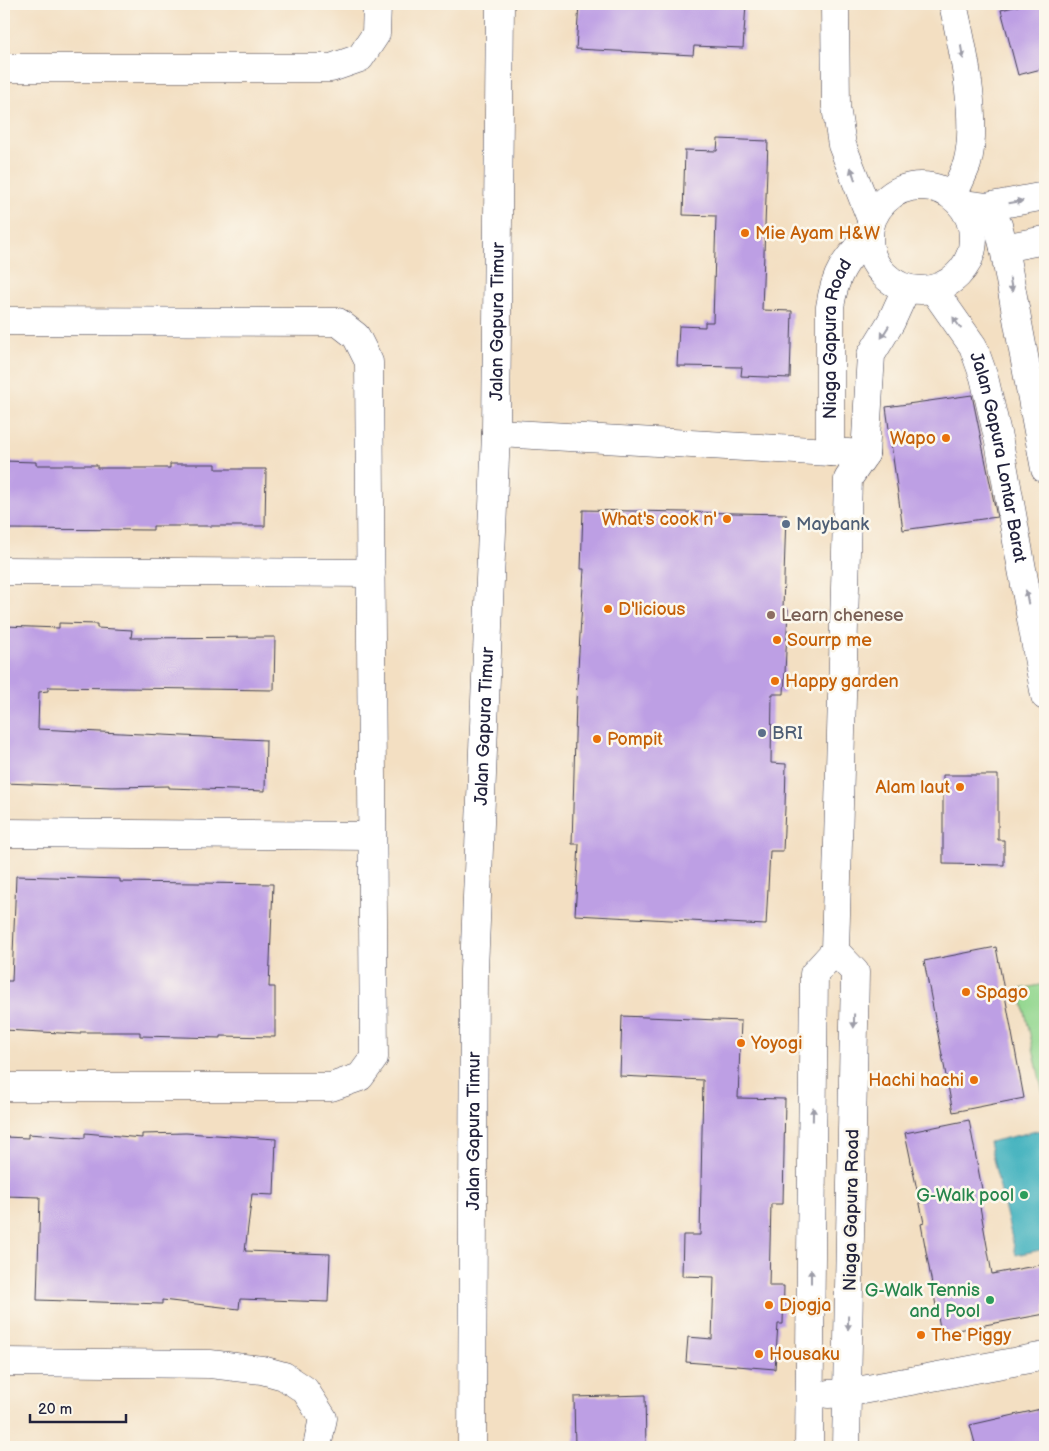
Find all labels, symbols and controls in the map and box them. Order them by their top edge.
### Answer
one-way arrow [958,44,966,60]
one-way arrow [849,166,857,181]
one-way arrow [1008,197,1024,205]
place label: Mie Ayam H&W [755,223,881,244]
marker: Mie Ayam H&W [739,227,751,239]
street label: Jalan Gapura Timur [486,242,509,401]
street label: Niaga Gapura Road [820,255,856,419]
one-way arrow [1008,278,1016,294]
one-way arrow [952,316,962,330]
one-way arrow [880,326,889,339]
street label: Jalan Gapura Lontar Barat [965,349,1031,565]
place label: Wapo [890,428,936,449]
marker: Wapo [940,432,952,444]
place label: What's cook n' [601,509,717,530]
marker: What's cook n' [721,513,733,525]
place label: Maybank [796,514,869,535]
marker: Maybank [780,518,792,530]
one-way arrow [1023,588,1031,604]
place label: D'licious [618,599,685,620]
marker: D'licious [602,603,614,615]
place label: Learn chenese [781,605,904,626]
marker: Learn chenese [765,609,777,621]
place label: Sourrp me [787,630,872,651]
marker: Sourrp me [771,634,783,646]
street label: Jalan Gapura Timur [471,646,498,806]
place label: Happy garden [785,671,899,692]
marker: Happy garden [769,675,781,687]
place label: BRI [772,723,803,744]
marker: BRI [756,727,768,739]
place label: Pompit [607,729,663,750]
marker: Pompit [591,733,603,745]
place label: Alam laut [876,777,950,798]
marker: Alam laut [954,781,966,793]
place label: Spago [976,982,1028,1003]
marker: Spago [960,986,972,998]
one-way arrow [850,1013,858,1029]
place label: Yoyogi [750,1033,802,1054]
marker: Yoyogi [735,1037,747,1049]
street label: Jalan Gapura Timur [463,1051,485,1210]
place label: Hachi hachi [868,1070,964,1091]
marker: Hachi hachi [968,1074,980,1086]
one-way arrow [809,1105,817,1121]
street label: Niaga Gapura Road [840,1129,863,1291]
place label: G-Walk pool [916,1185,1014,1206]
marker: G-Walk pool [1018,1189,1030,1201]
one-way arrow [807,1268,815,1284]
place label: G-Walk Tennis and Pool [865,1280,980,1322]
marker: G-Walk Tennis and Pool [984,1294,996,1306]
place label: Djogja [779,1295,832,1316]
marker: Djogja [763,1299,775,1311]
one-way arrow [844,1316,852,1332]
place label: The Piggy [931,1325,1012,1346]
marker: The Piggy [915,1329,927,1341]
place label: Housaku [769,1344,840,1365]
marker: Housaku [753,1348,765,1360]
scale bar [30,1391,126,1423]
text: 20 m [38,1400,72,1419]

